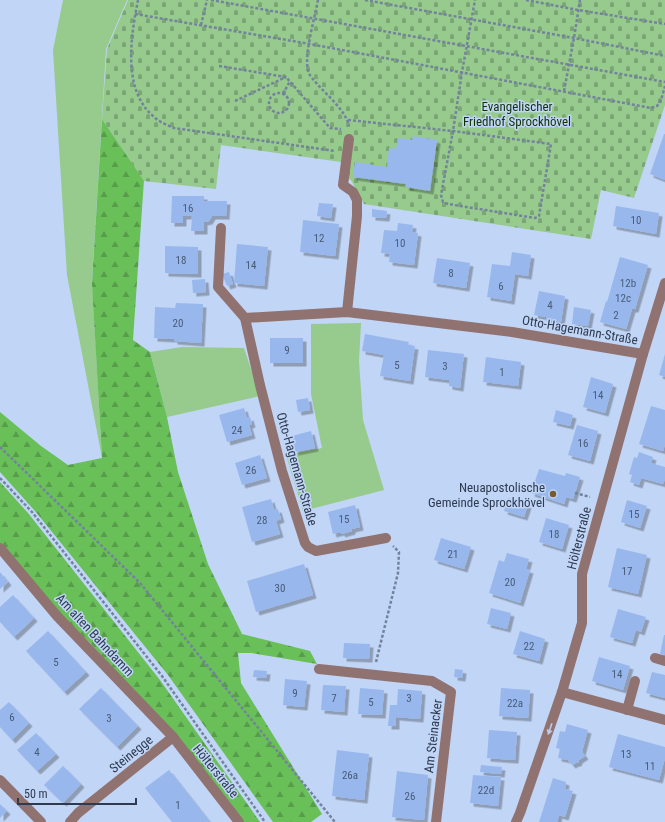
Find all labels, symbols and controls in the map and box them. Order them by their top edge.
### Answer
park label: Evangelischer Friedhof Sprockhövel [463,99,571,129]
house number: 16 [183,202,193,215]
house number: 10 [631,214,641,227]
house number: 12 [314,232,324,245]
house number: 10 [395,237,405,250]
house number: 18 [176,254,186,267]
house number: 14 [246,259,257,272]
house number: 8 [448,267,454,280]
house number: 12b [620,277,636,290]
house number: 6 [498,280,504,293]
house number: 12c [615,292,631,305]
house number: 4 [547,299,553,312]
house number: 2 [613,309,619,322]
street label: Otto-Hagemann-Straße [521,312,639,348]
house number: 20 [173,317,183,330]
house number: 9 [284,344,290,357]
house number: 5 [394,359,400,372]
house number: 3 [442,360,448,373]
house number: 1 [499,366,505,379]
house number: 14 [593,389,604,402]
street label: Otto-Hagemann-Straße [274,411,320,527]
house number: 24 [232,424,243,437]
house number: 16 [578,437,588,450]
house number: 26 [246,464,256,477]
place label: Neuapostolische Gemeinde Sprockhövel [428,480,545,510]
marker: Neuapostolische Gemeinde Sprockhövel [548,489,558,499]
street label: Hölterstraße [564,505,594,571]
house number: 15 [629,508,639,521]
house number: 15 [339,513,349,526]
house number: 28 [257,514,267,527]
house number: 18 [549,528,559,541]
house number: 21 [448,548,458,561]
house number: 17 [622,565,632,578]
house number: 20 [505,576,515,589]
house number: 30 [275,582,285,595]
street label: Am alten Bahndamm [53,591,137,679]
house number: 22 [524,640,534,653]
house number: 5 [53,656,59,669]
house number: 14 [612,668,623,681]
house number: 9 [292,687,298,700]
house number: 7 [331,692,337,705]
house number: 3 [406,692,412,705]
house number: 5 [368,696,374,709]
house number: 22a [507,697,523,710]
street label: Am Steinacker [421,698,445,774]
house number: 6 [9,711,15,724]
house number: 3 [106,712,112,725]
one-way arrow [546,724,552,736]
street label: Steinegge [106,732,156,776]
street label: Hölterstraße [190,741,242,801]
house number: 4 [34,746,40,759]
house number: 13 [621,748,631,761]
house number: 11 [645,760,655,773]
house number: 26a [342,769,358,782]
scale bar [18,780,136,806]
house number: 22d [478,784,494,797]
text: 50 m [24,787,48,801]
house number: 26 [405,790,415,803]
house number: 1 [175,799,181,812]

